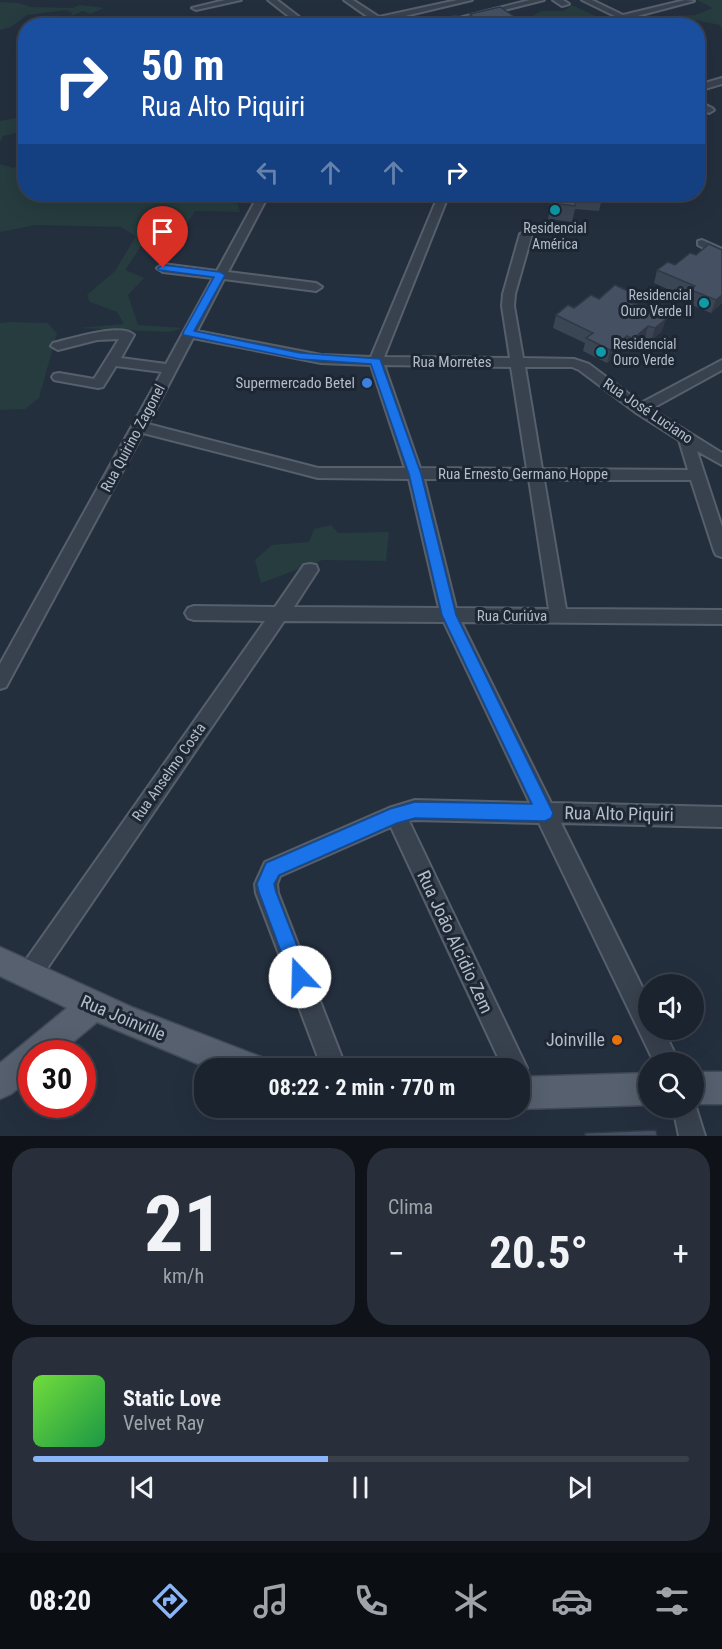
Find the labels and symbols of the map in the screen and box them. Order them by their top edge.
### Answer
marker: Residencial América [548,203,562,217]
pin [137,206,188,268]
place label: Residencial América [523,220,587,252]
place label: Residencial Ouro Verde II [620,287,692,319]
marker: Residencial Ouro Verde II [697,296,711,310]
place label: Residencial Ouro Verde [613,336,676,368]
marker: Residencial Ouro Verde [594,345,608,359]
street label: Rua Morretes [412,353,492,371]
place label: Supermercado Betel [236,374,355,392]
street label: Rua José Luciano [600,374,696,448]
marker: Supermercado Betel [360,376,374,390]
street label: Rua Quirino Zagonel [97,381,169,495]
street label: Rua Ernesto Germano Hoppe [438,465,608,483]
street label: Rua Curiúva [477,607,547,625]
street label: Rua Anselmo Costa [128,719,210,825]
street label: Rua Alto Piquiri [564,802,674,825]
street label: Rua João Alcídio Zem [413,867,498,1016]
position arrow [268,945,332,1009]
street label: Rua Joinville [78,990,169,1045]
place label: Joinville [546,1029,605,1050]
marker: Joinville [610,1033,624,1047]
speed limit sign: 30 [18,1040,96,1118]

